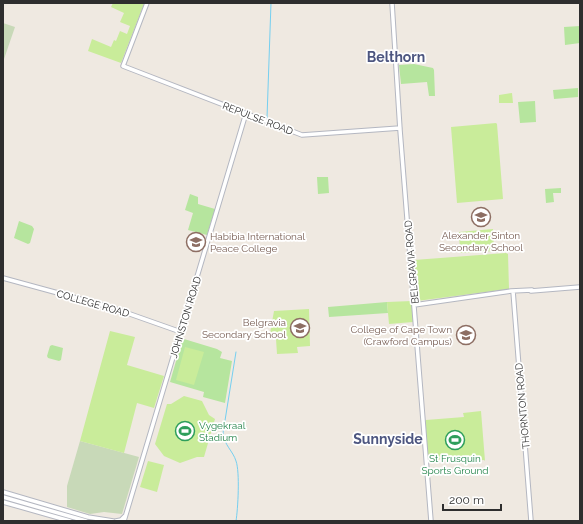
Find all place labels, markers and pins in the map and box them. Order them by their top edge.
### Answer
school or university icon: Alexander Sinton Secondary School [470,206,492,228]
place label: Alexander Sinton Secondary School [439,230,523,253]
school or university icon: Habibia International Peace College [185,231,207,253]
place label: Habibia International Peace College [210,231,305,254]
place label: Belgravia Secondary School [202,317,286,340]
school or university icon: Belgravia Secondary School [289,317,311,339]
place label: College of Cape Town (Crawford Campus) [350,324,452,347]
school or university icon: College of Cape Town (Crawford Campus) [455,324,477,346]
sports icon: Vygekraal Stadium [174,420,196,442]
place label: Vygekraal Stadium [199,420,246,443]
sports icon: St Frusquin Sports Ground [444,429,466,451]
place label: St Frusquin Sports Ground [422,453,488,476]

